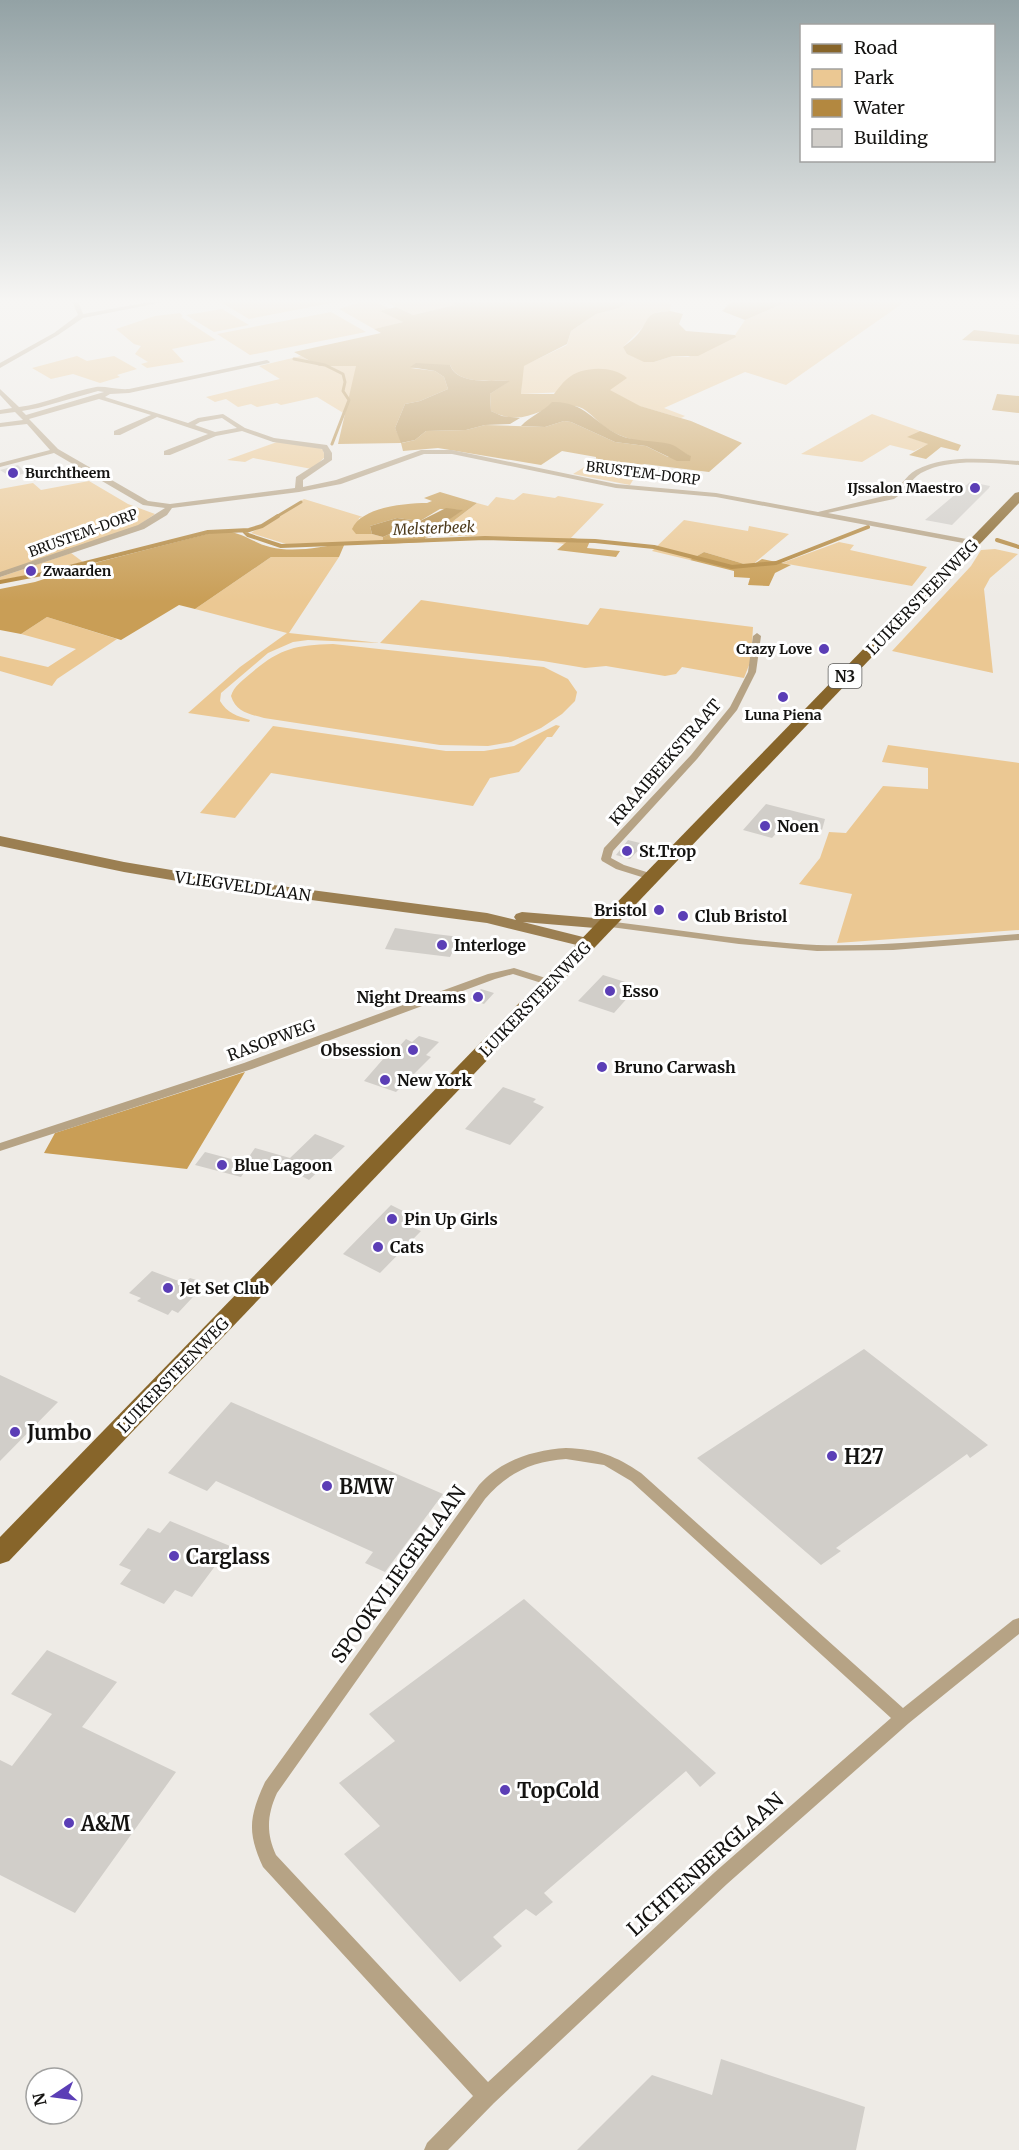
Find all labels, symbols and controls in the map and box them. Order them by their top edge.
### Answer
legend [800,24,995,162]
text: Road [854,36,898,59]
text: Park [854,66,895,89]
text: Water [853,96,905,119]
text: Building [854,126,928,149]
street label: BRUSTEM-DORP [585,457,701,489]
place label: Burchtheem [25,464,110,482]
marker: Burchtheem [6,466,20,480]
place label: IJssalon Maestro [847,479,963,497]
marker: IJssalon Maestro [968,481,982,495]
street label: BRUSTEM-DORP [26,505,140,561]
water label: Melsterbeek [392,517,476,539]
street label: LUIKERSTEENWEG [862,535,982,659]
place label: Zwaarden [43,562,112,580]
marker: Zwaarden [24,564,38,578]
place label: Crazy Love [736,640,812,658]
marker: Crazy Love [817,642,831,656]
road number: N3 [828,664,862,688]
marker: Luna Piena [776,690,790,704]
street label: KRAAIBEEKSTRAAT [605,695,725,829]
place label: Luna Piena [744,706,822,724]
place label: Noen [777,816,819,836]
marker: Noen [758,819,772,833]
place label: St.Trop [639,841,696,861]
marker: St.Trop [620,844,634,858]
street label: VLIEGVELDLAAN [173,866,313,906]
place label: Bristol [594,900,647,920]
marker: Bristol [652,903,666,917]
place label: Club Bristol [695,906,787,926]
marker: Club Bristol [676,909,690,923]
place label: Interloge [454,935,526,955]
street label: LUIKERSTEENWEG [475,937,595,1061]
marker: Interloge [435,938,449,952]
place label: Esso [622,981,659,1001]
marker: Esso [603,984,617,998]
place label: Night Dreams [356,987,466,1007]
marker: Night Dreams [471,990,485,1004]
street label: RASOPWEG [224,1015,318,1065]
place label: Obsession [320,1040,401,1060]
marker: Obsession [406,1043,420,1057]
place label: Bruno Carwash [614,1057,736,1077]
marker: Bruno Carwash [595,1060,609,1074]
place label: New York [397,1070,472,1090]
marker: New York [378,1073,392,1087]
place label: Blue Lagoon [234,1155,333,1175]
marker: Blue Lagoon [215,1158,229,1172]
place label: Pin Up Girls [404,1209,498,1229]
marker: Pin Up Girls [385,1212,399,1226]
place label: Cats [390,1237,424,1257]
marker: Cats [371,1240,385,1254]
place label: Jet Set Club [179,1278,269,1298]
marker: Jet Set Club [161,1281,175,1295]
street label: LUIKERSTEENWEG [113,1313,233,1437]
place label: Jumbo [26,1420,92,1445]
marker: Jumbo [8,1425,22,1439]
place label: H27 [844,1444,884,1469]
marker: H27 [825,1449,839,1463]
place label: BMW [339,1474,394,1499]
marker: BMW [320,1479,334,1493]
street label: SPOOKVLIEGERLAAN [325,1480,471,1668]
place label: Carglass [186,1544,270,1569]
marker: Carglass [167,1549,181,1563]
place label: TopCold [517,1778,599,1803]
marker: TopCold [498,1783,512,1797]
street label: LICHTENBERGLAAN [622,1787,789,1941]
place label: A&M [80,1811,131,1836]
marker: A&M [62,1816,76,1830]
north arrow [24,2066,84,2126]
text: N [28,2091,51,2108]

